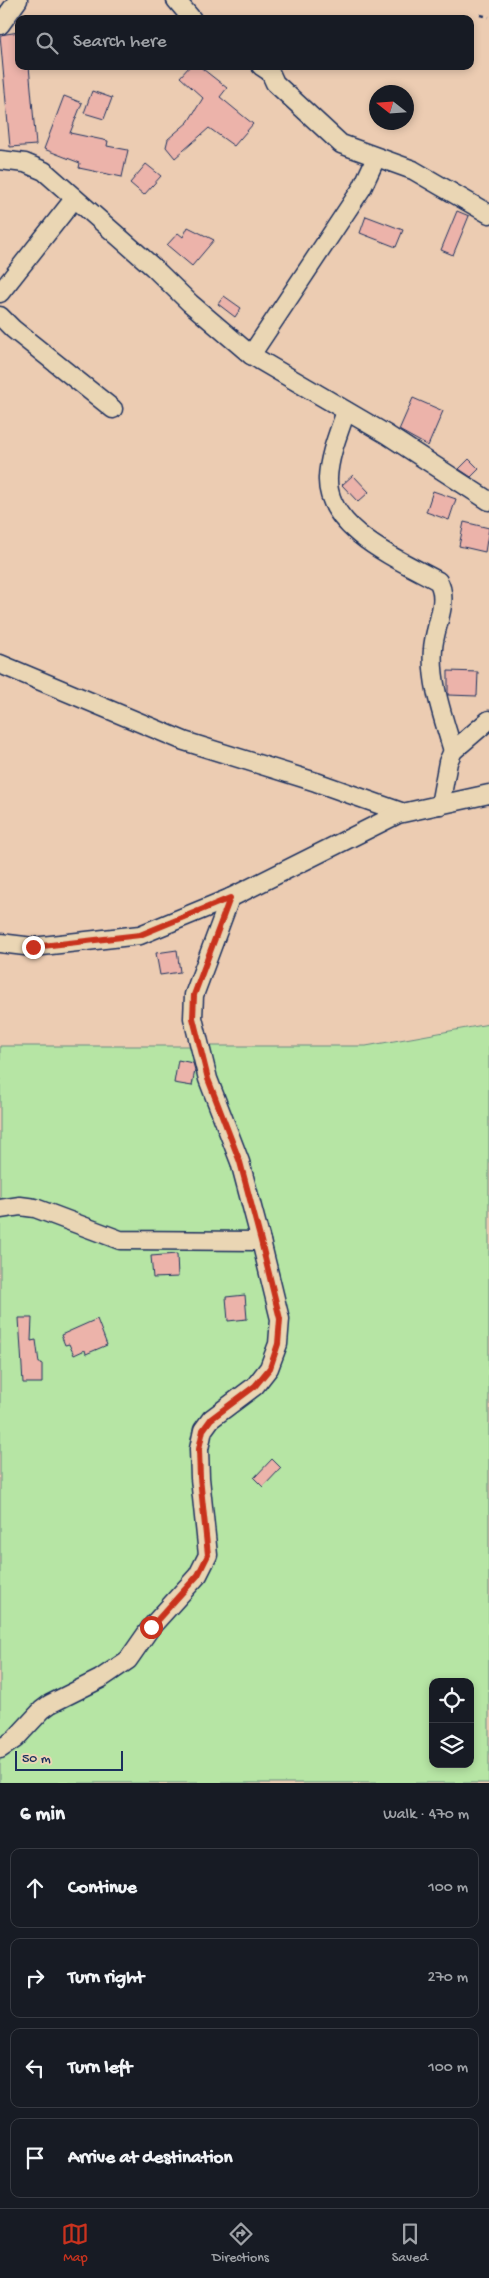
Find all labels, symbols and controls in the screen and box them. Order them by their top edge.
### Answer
search box [15,15,474,70]
icon: search [33,29,61,57]
text: Search here [73,31,167,54]
north arrow [369,85,414,130]
route end [22,936,45,959]
route start [140,1616,163,1639]
map controls [429,1678,474,1768]
button: locate [429,1678,474,1723]
button: layers [429,1723,474,1768]
scale bar [15,1748,122,1771]
text: 50 m [22,1751,51,1768]
text: 6 min [20,1803,65,1828]
text: Walk · 470 m [383,1806,469,1825]
icon: ahead [21,1874,49,1902]
text: Continue [68,1877,137,1900]
text: 100 m [428,1879,468,1898]
icon: right [21,1964,49,1992]
text: Turn right [68,1967,144,1990]
text: 270 m [428,1969,468,1988]
icon: left [21,2054,49,2082]
text: Turn left [68,2057,132,2080]
text: 100 m [428,2059,468,2078]
icon: arrive [21,2144,49,2172]
text: Arrive at destination [68,2147,232,2170]
tab: Map [61,2220,89,2267]
tab: Directions [212,2220,269,2267]
tab: Saved [392,2220,428,2267]

